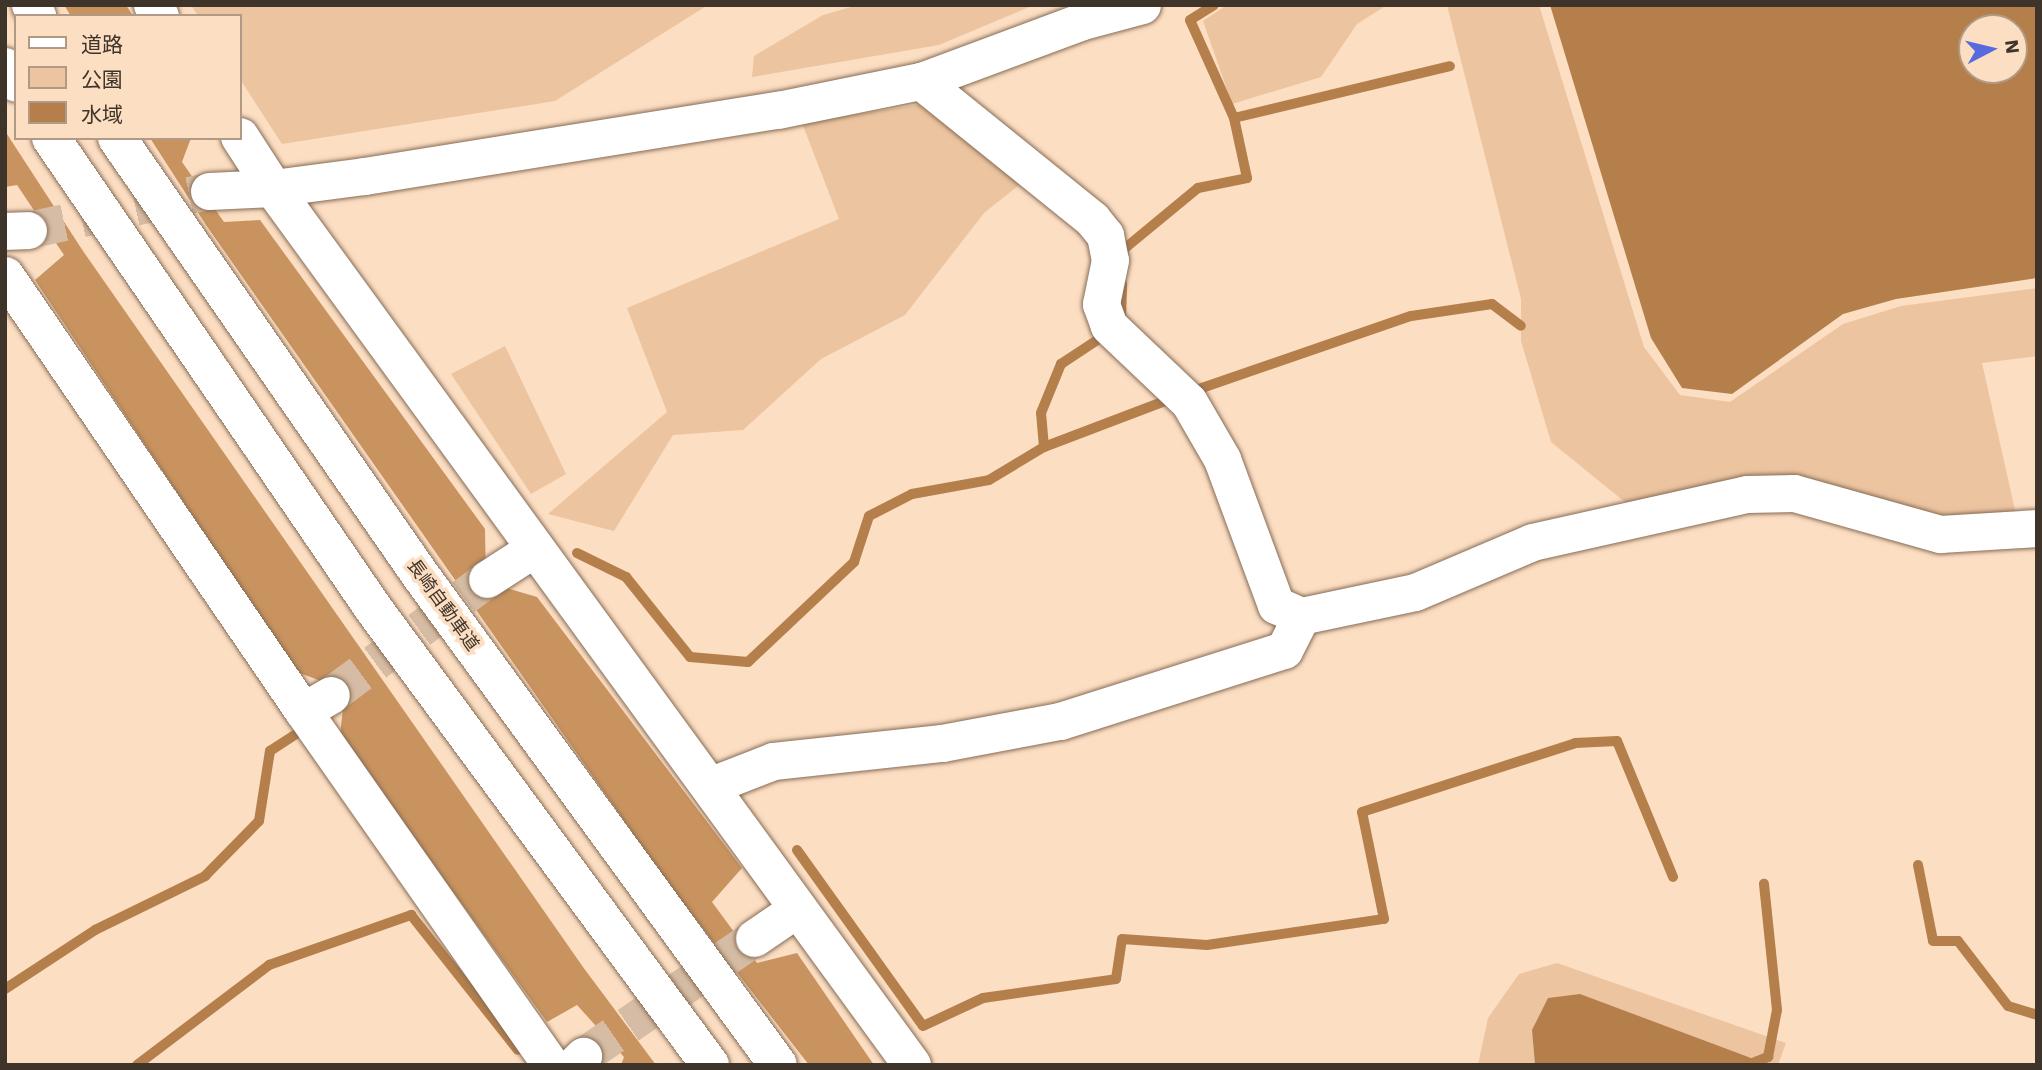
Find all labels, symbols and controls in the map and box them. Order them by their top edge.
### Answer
legend [14,14,242,140]
north arrow [1958,14,2028,84]
text: 道路 [81,32,123,57]
text: N [2000,38,2025,55]
text: 公園 [81,67,123,92]
text: 水域 [81,102,123,127]
street label: 長崎自動車道 [403,555,483,655]

